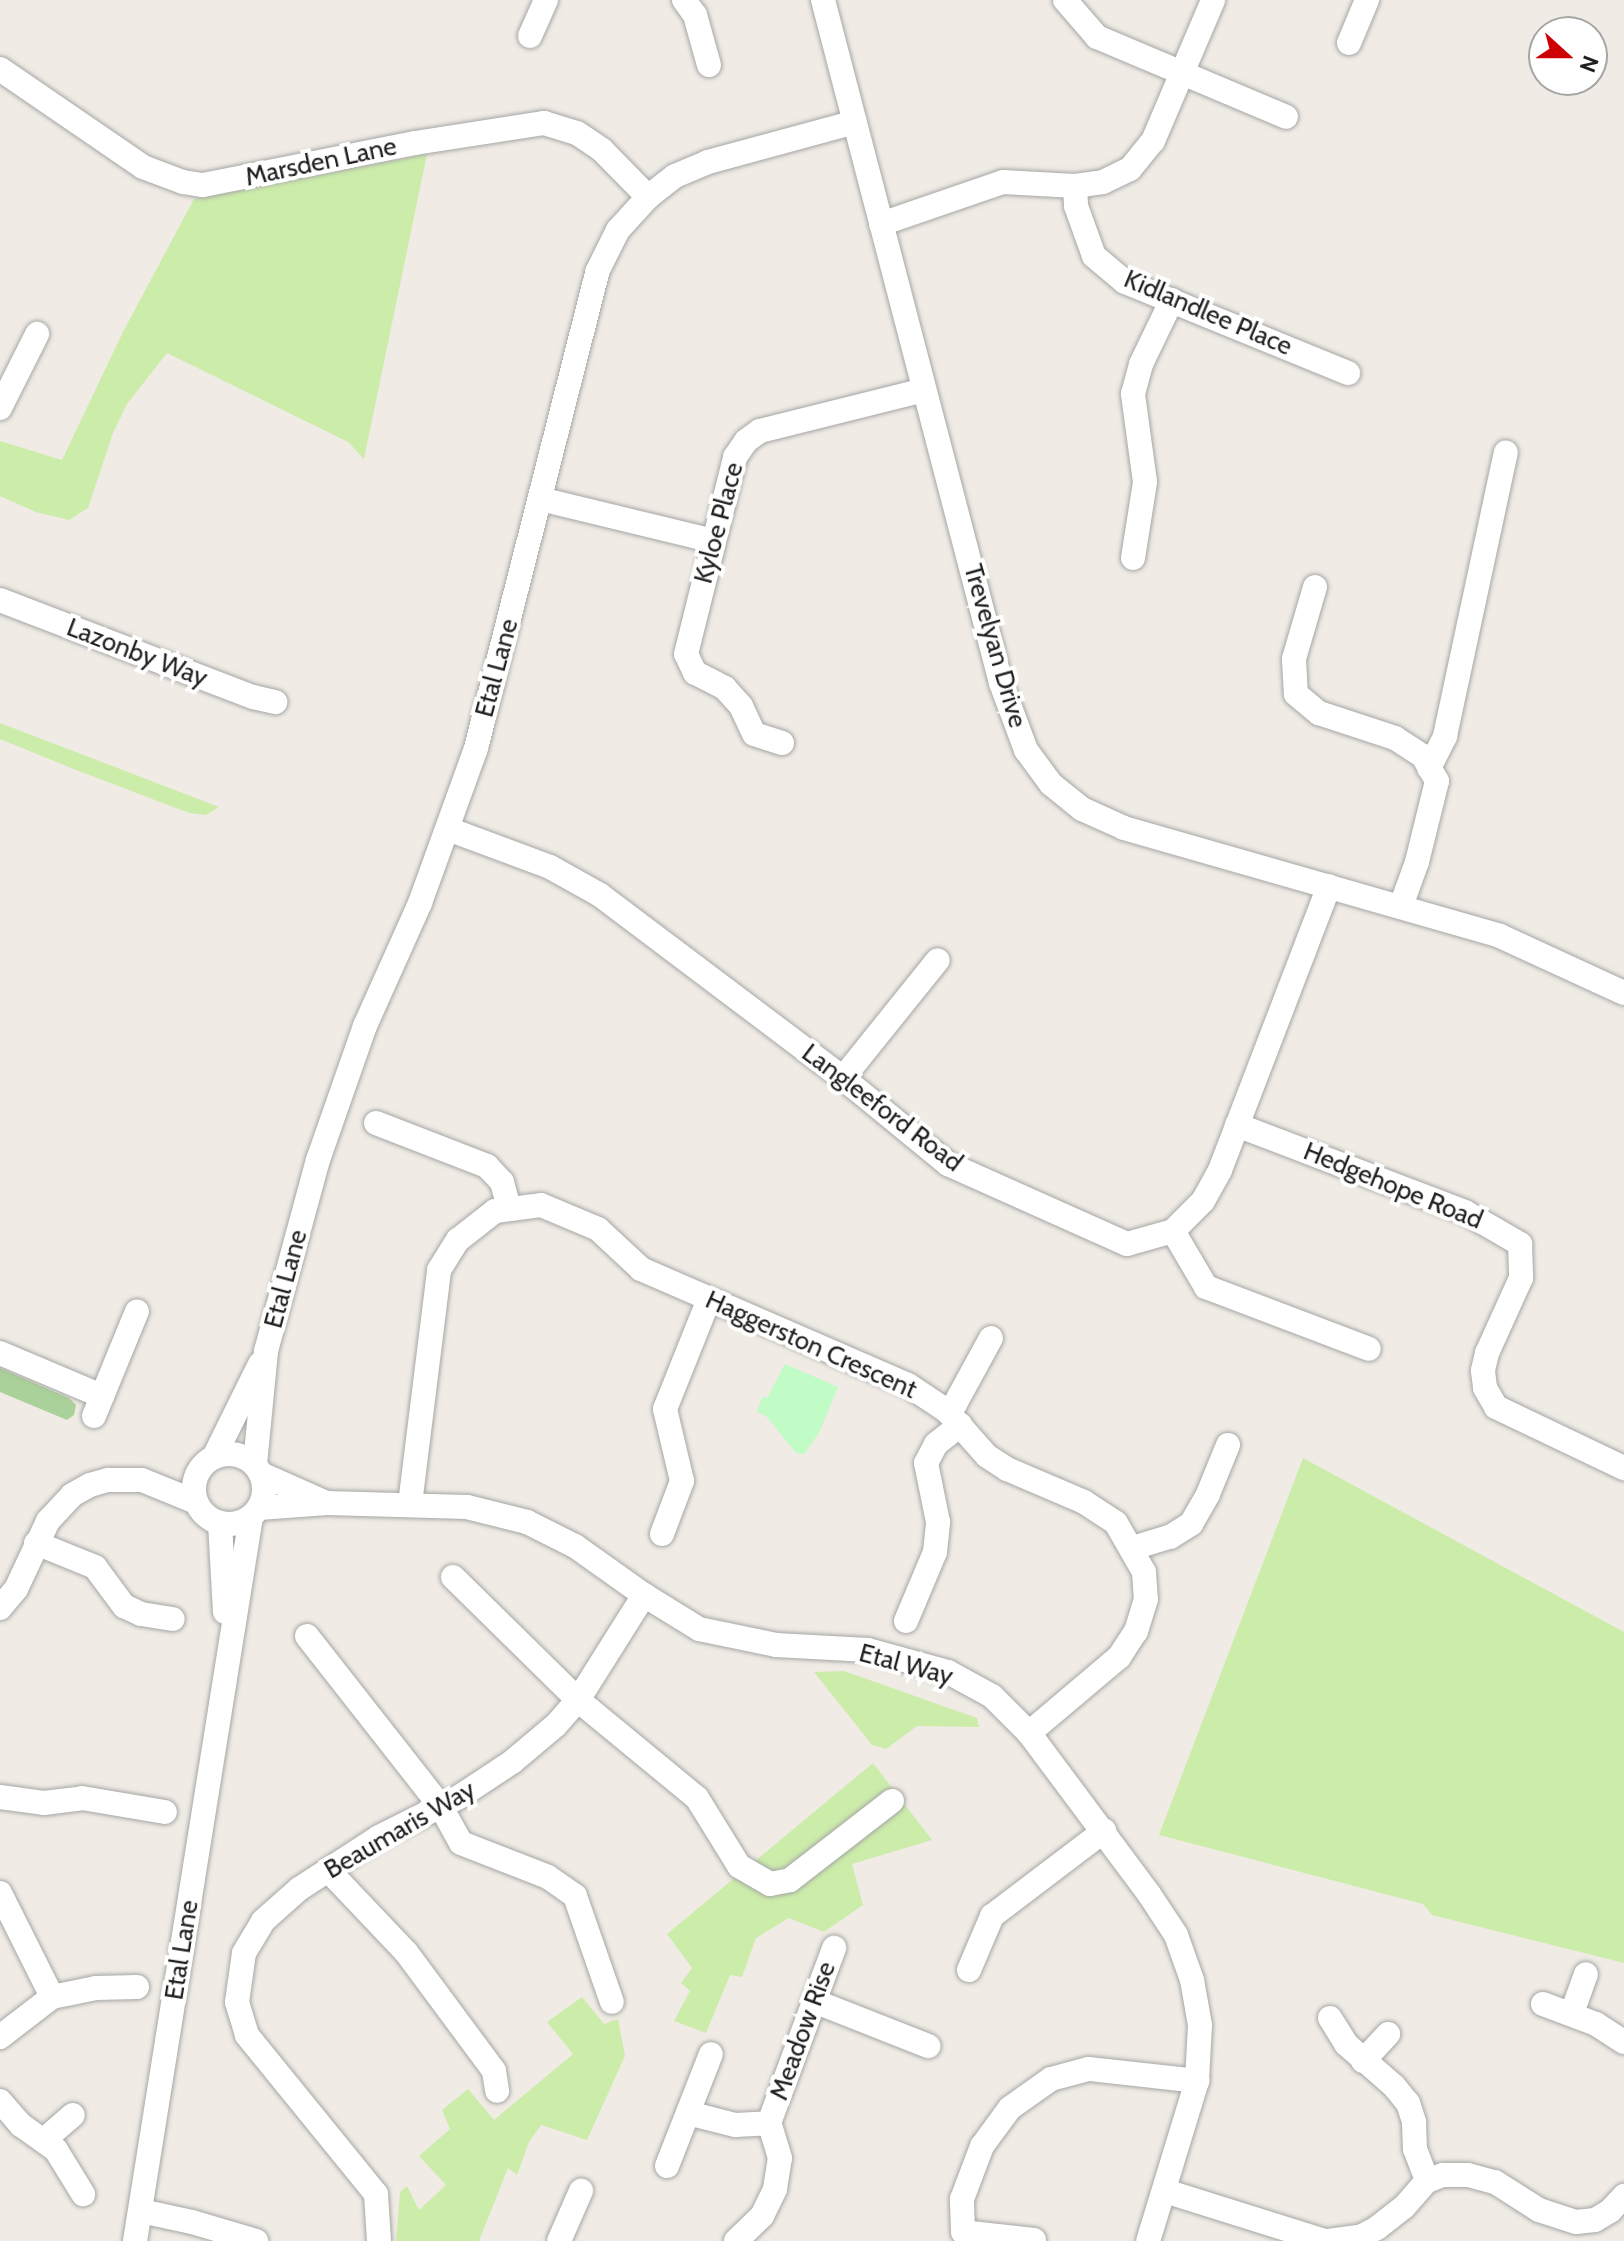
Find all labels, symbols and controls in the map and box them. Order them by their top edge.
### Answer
north arrow [1528,16,1608,96]
text: N [1574,52,1604,76]
street label: Marsden Lane [242,131,400,193]
street label: Kidlandlee Place [1119,264,1297,362]
street label: Kyloe Place [688,459,750,587]
street label: Trevelyan Drive [957,561,1033,731]
street label: Lazonby Way [62,612,212,694]
street label: Etal Lane [469,615,525,721]
street label: Langleeford Road [796,1038,968,1178]
street label: Hedgehope Road [1299,1136,1487,1236]
street label: Etal Lane [258,1226,314,1332]
street label: Haggerston Crescent [701,1284,921,1406]
street label: Etal Way [856,1638,956,1692]
street label: Beaumaris Way [319,1774,481,1886]
street label: Etal Lane [159,1898,205,2002]
street label: Meadow Rise [764,1958,842,2104]

